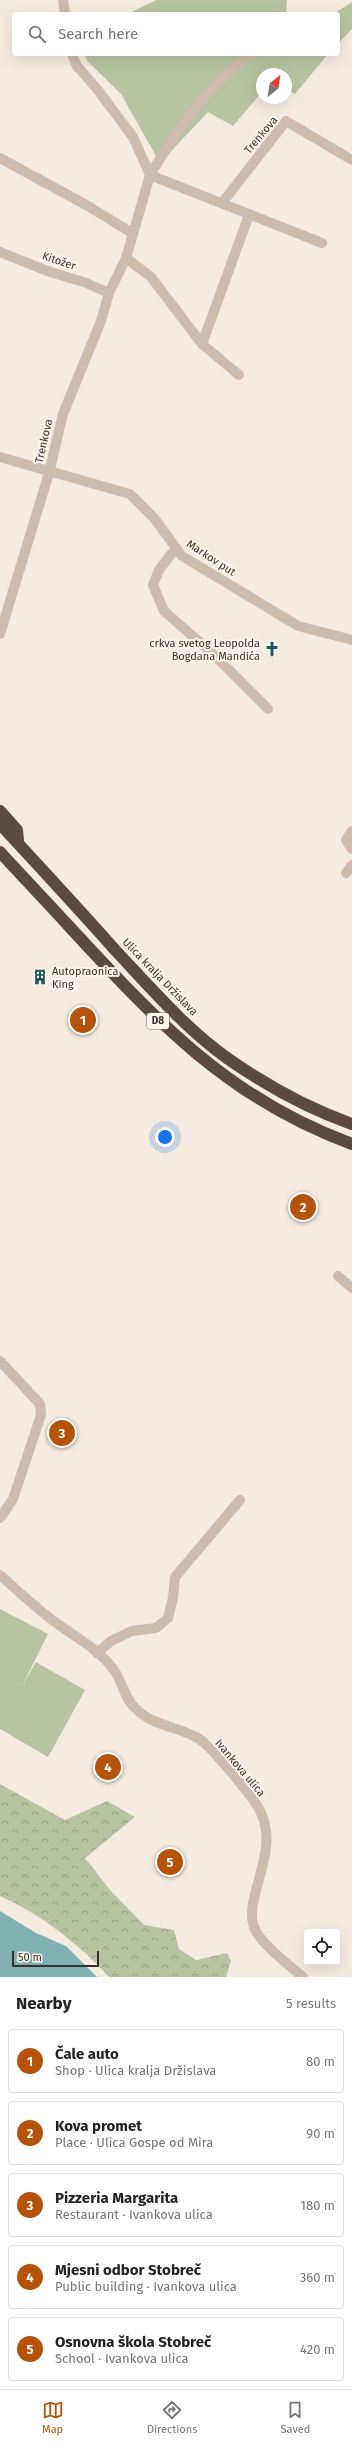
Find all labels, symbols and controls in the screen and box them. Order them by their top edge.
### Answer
search box [12,12,340,56]
icon: search [26,23,48,45]
text: Search here [58,25,138,43]
north arrow [256,68,292,104]
street label: Trenkova [242,114,280,156]
street label: Kitožer [40,249,78,273]
street label: Trenkova [33,418,55,464]
street label: Markov put [184,537,238,579]
place label: crkva svetog Leopolda Bogdana Mandića [149,637,260,663]
church icon: crkva svetog Leopolda Bogdana Mandića [263,640,281,658]
street label: Ulica kralja Držislava [120,936,200,1018]
place label: Autopraonica King [52,965,118,991]
building icon: Autopraonica King [31,968,49,986]
pin: 1 [70,1005,96,1035]
road number: D8 [147,1013,169,1029]
your location [155,1127,175,1147]
pin: 2 [290,1192,316,1222]
pin: 3 [49,1418,75,1448]
street label: Ivankova ulica [212,1737,268,1799]
pin: 4 [95,1752,121,1782]
pin: 5 [157,1847,183,1877]
map controls [304,1929,340,1965]
button: locate [304,1929,340,1965]
scale bar [12,1949,99,1968]
text: 50 m [18,1951,42,1964]
text: Nearby [16,1993,71,2014]
text: 5 results [286,1996,336,2011]
text: Čale auto [55,2045,119,2063]
text: 1 [27,2054,33,2069]
text: 80 m [306,2054,335,2069]
text: Shop · Ulica kralja Držislava [55,2063,216,2078]
text: Kova promet [55,2117,142,2135]
text: 2 [27,2126,33,2141]
text: 90 m [306,2126,335,2141]
text: Place · Ulica Gospe od Mira [55,2135,213,2150]
text: Pizzeria Margarita [55,2189,178,2207]
text: 3 [27,2198,33,2213]
text: 180 m [300,2198,335,2213]
text: Restaurant · Ivankova ulica [55,2207,213,2222]
text: Mjesni odbor Stobreč [55,2261,201,2279]
text: 4 [26,2270,34,2285]
text: 360 m [300,2270,335,2285]
text: Public building · Ivankova ulica [55,2279,237,2294]
text: Osnovna škola Stobreč [55,2333,211,2351]
text: 5 [27,2342,33,2357]
text: 420 m [300,2342,335,2357]
text: School · Ivankova ulica [55,2351,189,2366]
tab: Map [42,2399,64,2436]
tab: Directions [147,2399,197,2436]
tab: Saved [281,2399,310,2436]

